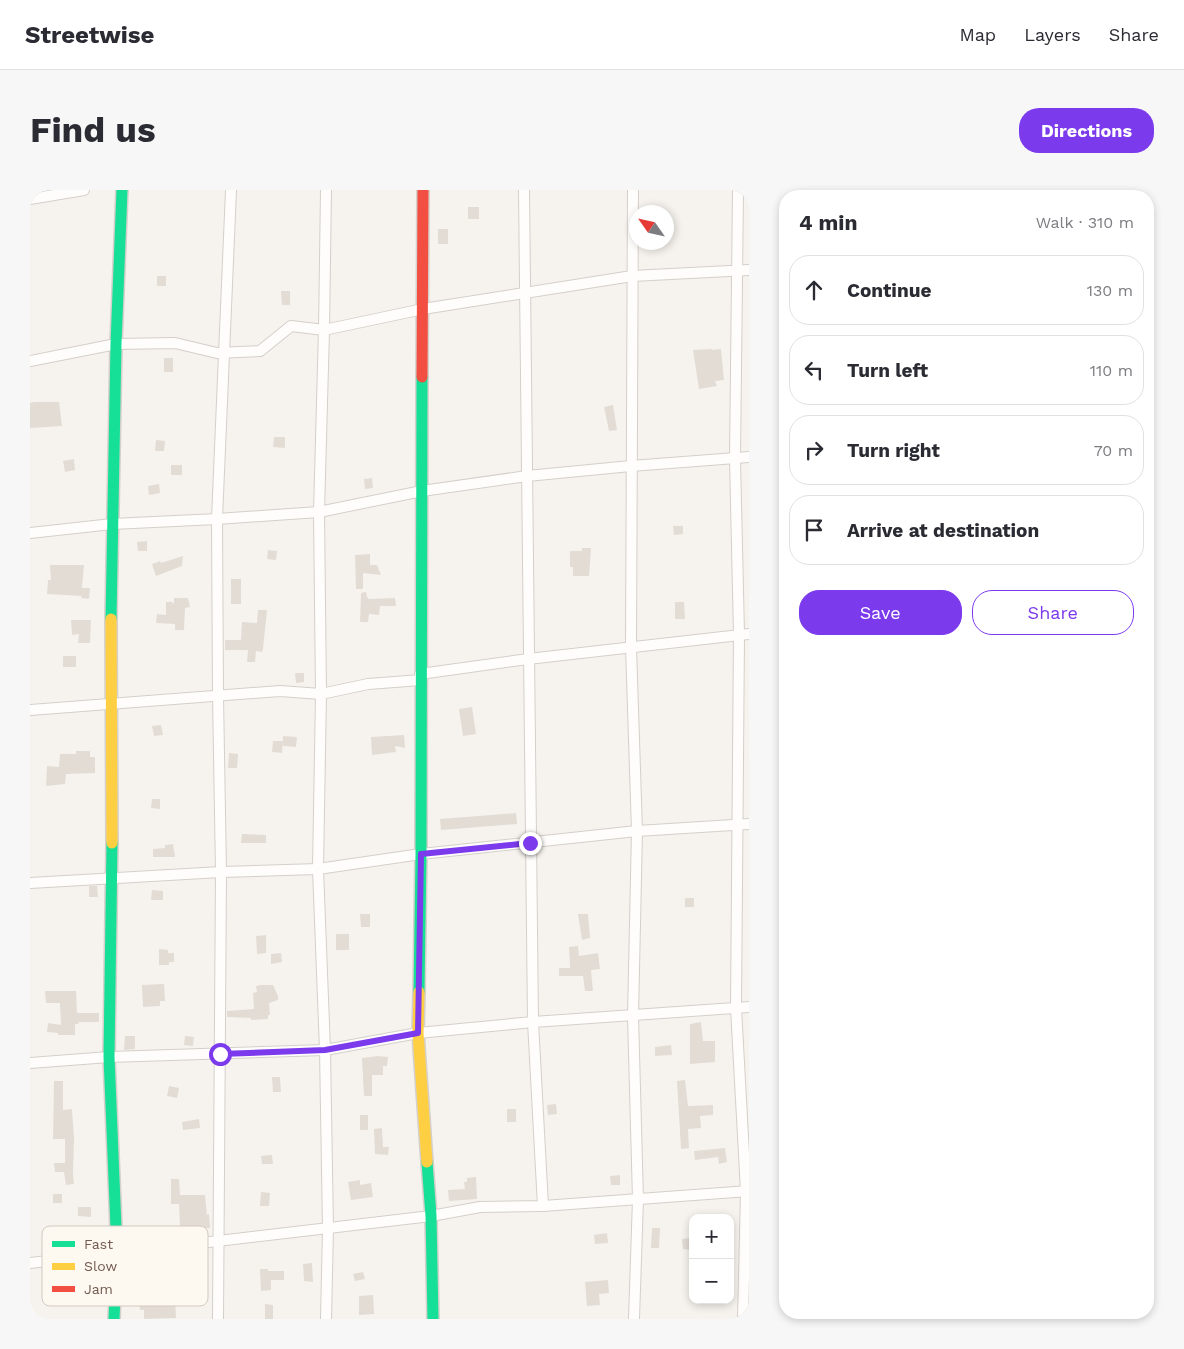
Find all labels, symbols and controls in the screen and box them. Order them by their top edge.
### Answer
text: Streetwise [25,21,154,49]
text: Map [959,24,996,45]
text: Layers [1024,24,1081,45]
text: Share [1109,24,1159,45]
button: Directions [1019,108,1154,153]
text: Find us [30,109,156,151]
north arrow [629,205,674,250]
text: 4 min [799,210,857,235]
text: Walk · 310 m [1036,213,1134,232]
icon: ahead [800,276,828,304]
text: Continue [847,279,931,302]
text: 130 m [1087,281,1133,300]
icon: left [800,356,828,384]
text: Turn left [847,359,928,382]
text: 110 m [1090,361,1133,380]
icon: right [800,436,828,464]
text: Turn right [847,439,940,462]
text: 70 m [1094,441,1133,460]
icon: arrive [800,516,828,544]
text: Arrive at destination [847,519,1039,542]
button: Save [799,590,962,635]
button: Share [972,590,1134,635]
route end [519,832,542,855]
route start [209,1043,232,1066]
map controls [689,1214,734,1304]
button: + [689,1214,734,1259]
legend [42,1226,208,1306]
text: Fast [84,1236,113,1252]
text: Slow [84,1258,117,1274]
button: − [689,1259,734,1304]
text: Jam [84,1281,113,1297]

